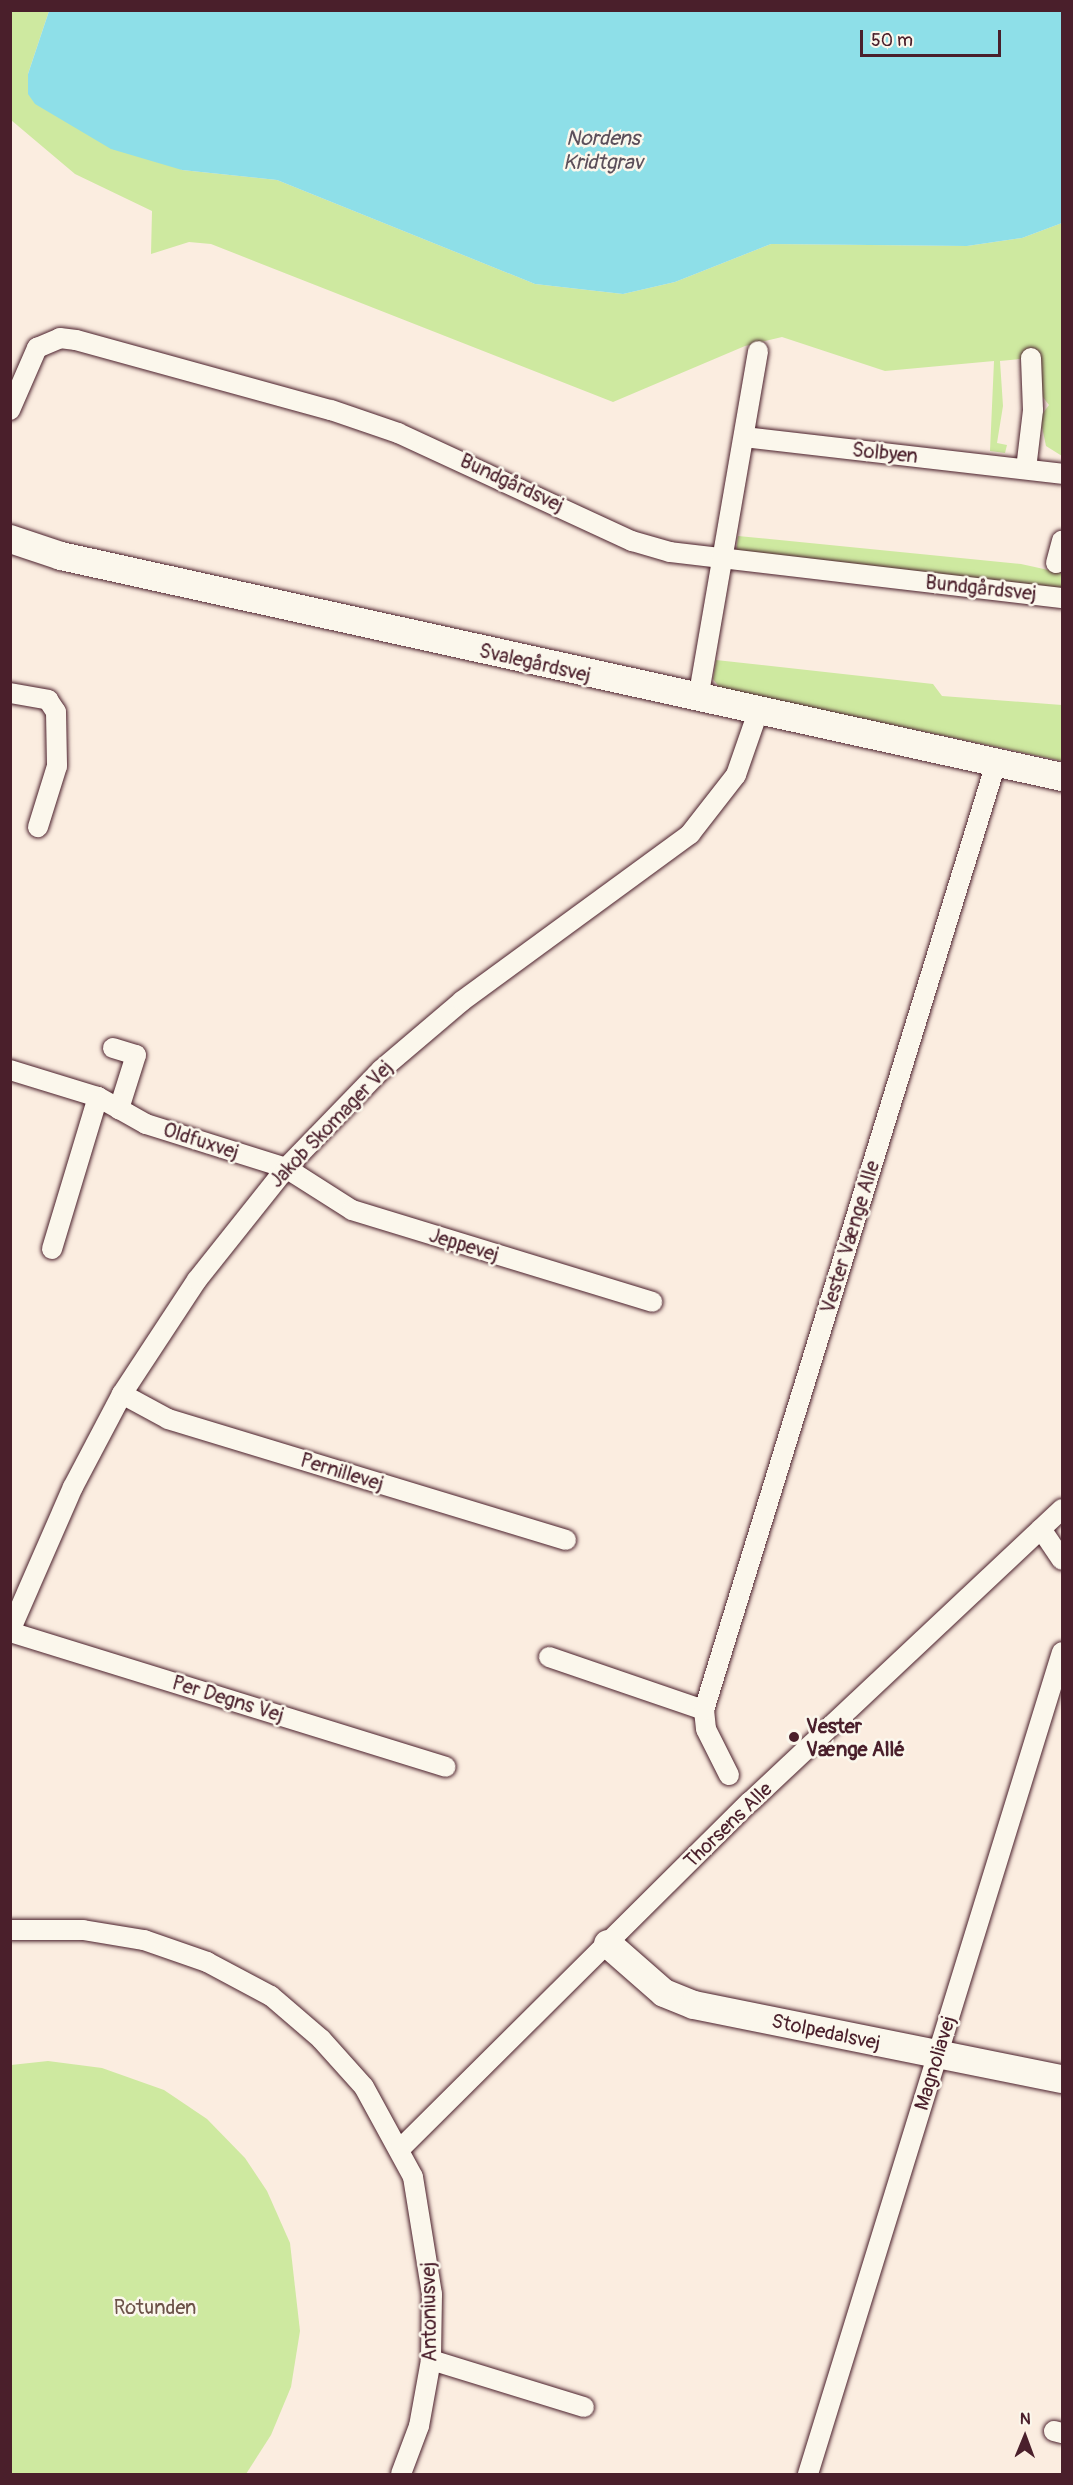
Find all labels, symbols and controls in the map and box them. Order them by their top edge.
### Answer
scale bar [863,18,1004,56]
text: 50 m [871,29,913,52]
water label: Nordens Kridtgrav [563,126,643,176]
street label: Solbyen [851,438,919,468]
street label: Bundgårdsvej [456,449,568,517]
street label: Bundgårdsvej [924,570,1038,606]
street label: Svalegårdsvej [477,638,593,688]
street label: Jakob Skomager Vej [264,1056,398,1192]
street label: Oldfuxvej [160,1118,242,1164]
street label: Vester Vænge Alle [815,1158,885,1316]
street label: Jeppevej [426,1223,502,1267]
street label: Pernillevej [297,1448,387,1496]
street label: Per Degns Vej [169,1671,287,1727]
place label: Vester Vænge Allé [806,1714,905,1761]
marker: Vester Vænge Allé [787,1730,801,1744]
street label: Thorsens Alle [679,1777,777,1873]
street label: Stolpedalsvej [769,2009,883,2055]
street label: Magnoliavej [909,2013,961,2113]
street label: Antoniusvej [416,2262,442,2362]
park label: Rotunden [114,2295,196,2319]
north arrow [995,2407,1055,2467]
text: N [1020,2409,1031,2429]

